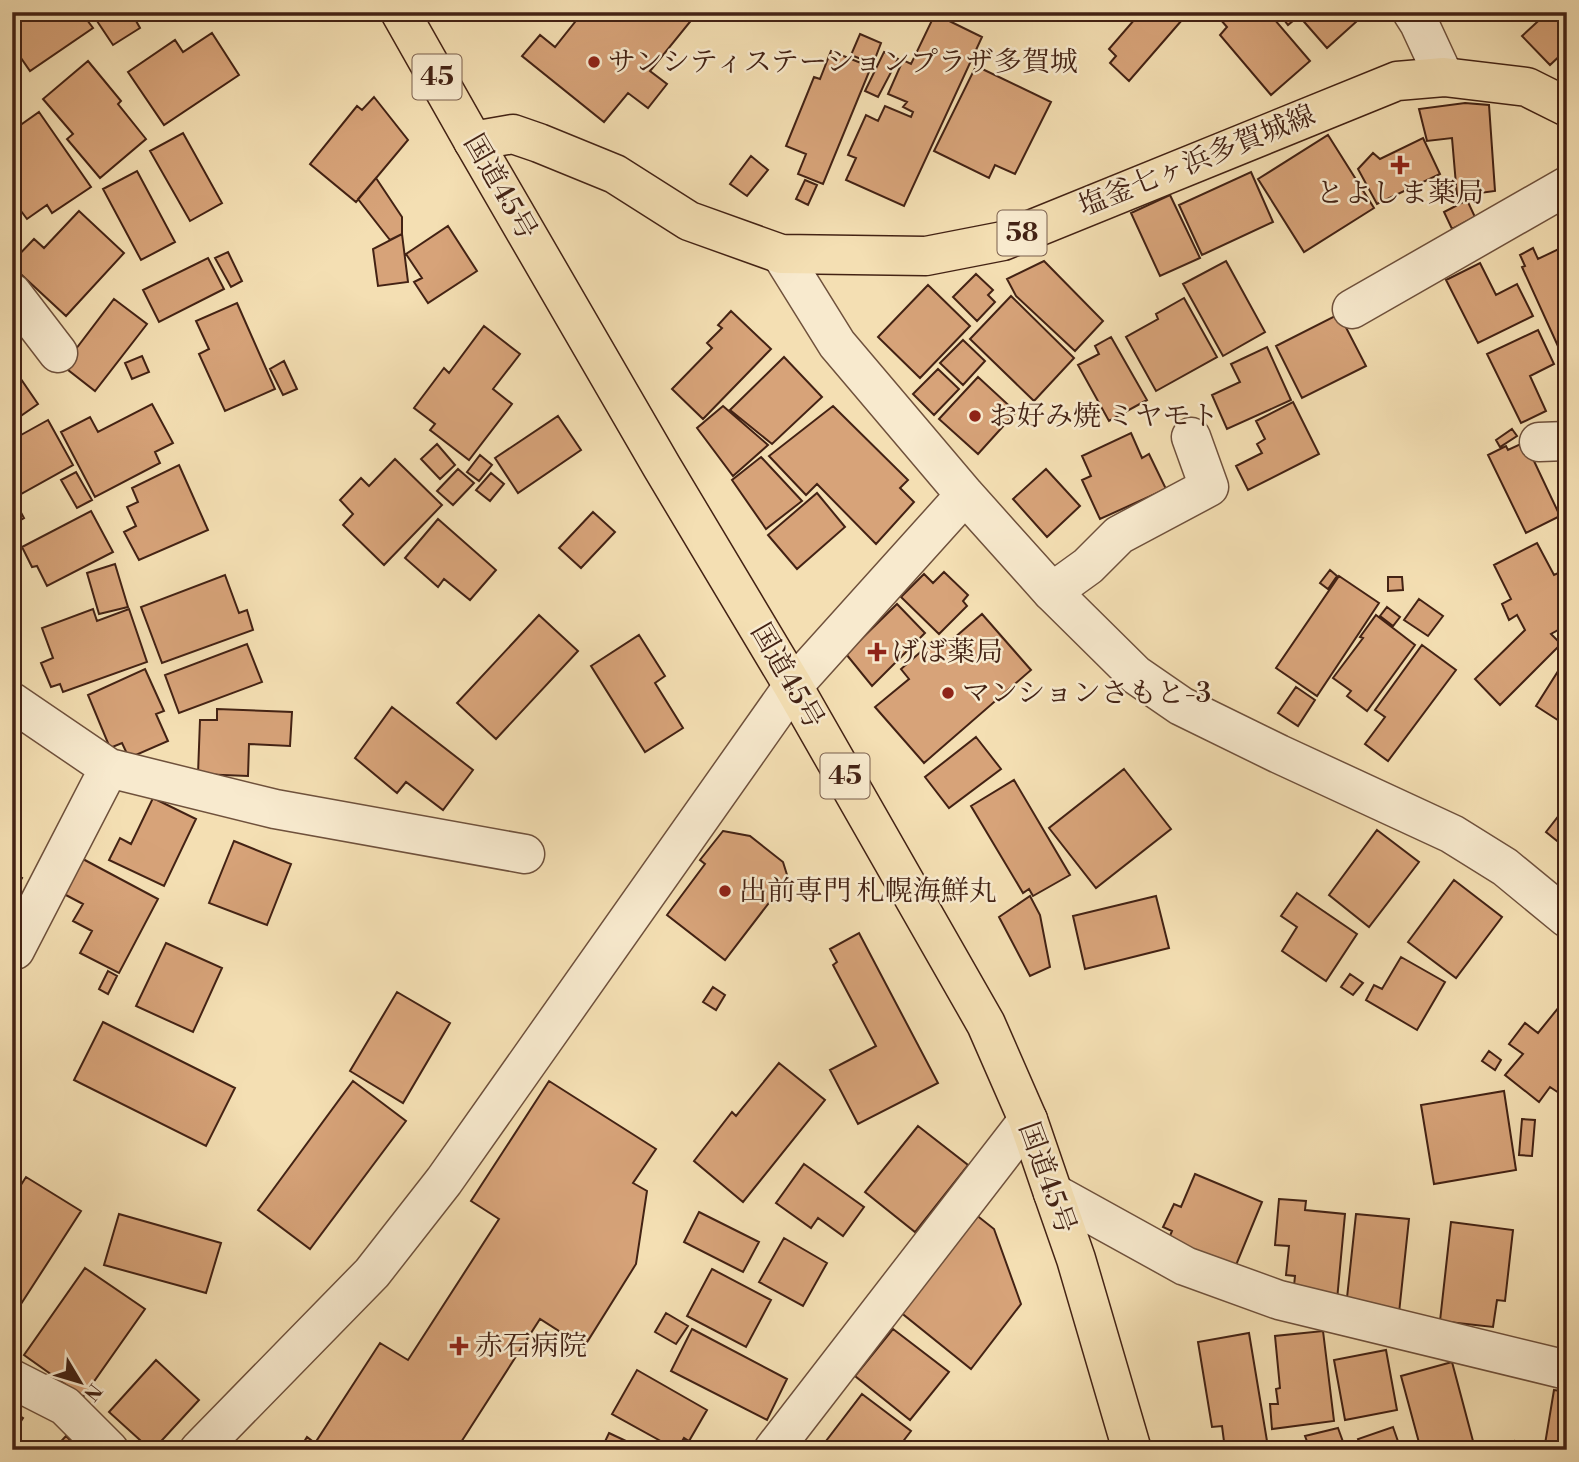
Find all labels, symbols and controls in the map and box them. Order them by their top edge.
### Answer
place label: サンシティステーションプラザ多賀城 [608,45,1078,80]
road number: 45 [412,54,462,100]
marker: サンシティステーションプラザ多賀城 [586,54,602,70]
street label: 塩釜七ヶ浜多賀城線 [1074,98,1320,224]
street label: 国道45号 [456,128,544,246]
marker: とよしま薬局 [1392,157,1408,173]
place label: とよしま薬局 [1316,176,1484,211]
road number: 58 [998,210,1046,256]
place label: お好み焼 ミヤモト [989,399,1219,434]
marker: お好み焼 ミヤモト [967,408,983,424]
street label: 国道45号 [743,617,831,735]
place label: げば薬局 [891,635,1003,670]
marker: げば薬局 [869,644,885,660]
place label: マンションさもと-3 [962,676,1211,711]
marker: マンションさもと-3 [940,685,956,701]
road number: 45 [820,754,870,798]
place label: 出前専門 札幌海鮮丸 [739,874,997,909]
marker: 出前専門 札幌海鮮丸 [717,883,733,899]
street label: 国道45号 [1011,1117,1083,1239]
place label: 赤石病院 [475,1329,587,1364]
marker: 赤石病院 [449,1336,469,1356]
north arrow [46,1346,116,1416]
text: N [79,1379,107,1405]

